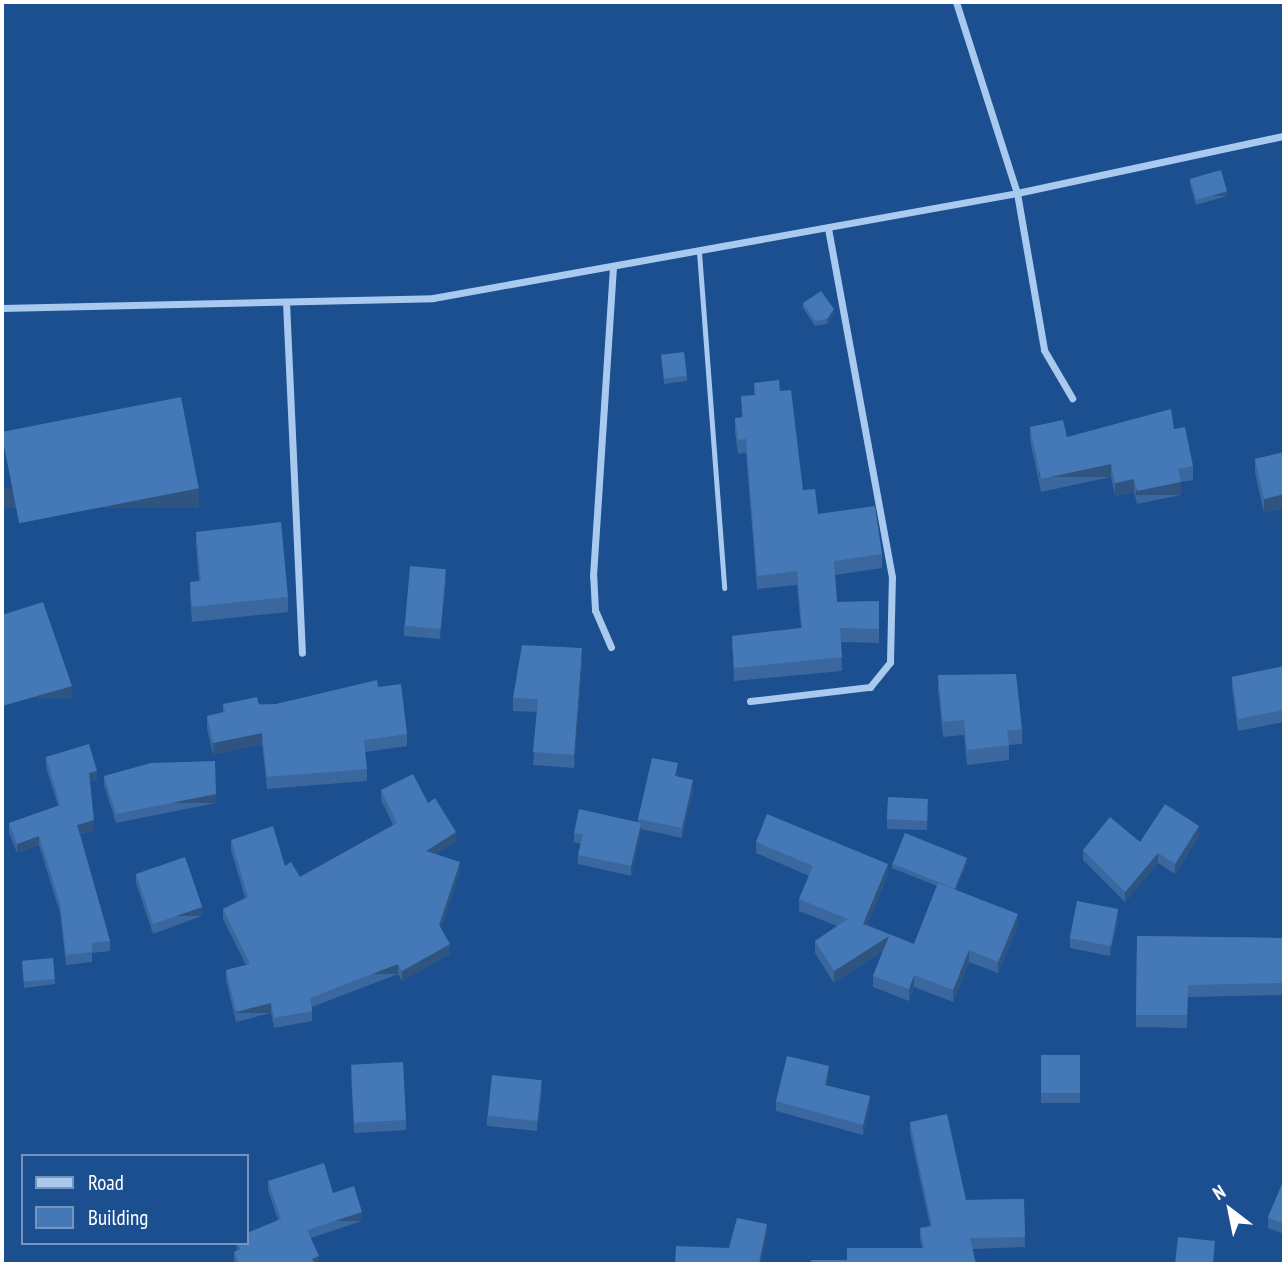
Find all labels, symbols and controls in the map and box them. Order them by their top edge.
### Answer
legend [21,1154,248,1245]
text: Road [88,1169,124,1196]
north arrow [1195,1175,1265,1245]
text: N [1208,1179,1230,1205]
text: Building [88,1204,148,1231]

